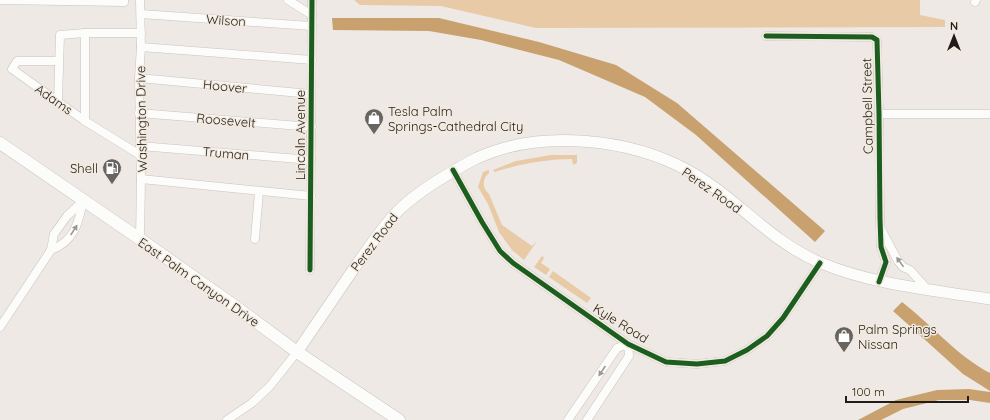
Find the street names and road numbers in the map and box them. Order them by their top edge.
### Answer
street label: Wilson [206,11,246,29]
street label: Campbell Street [858,58,876,154]
street label: Washington Drive [132,65,150,173]
street label: Hoover [202,76,248,96]
street label: Adams [32,80,76,118]
street label: Lincoln Avenue [292,90,308,180]
street label: Roosevelt [196,109,256,131]
street label: Truman [202,143,250,163]
street label: Perez Road [679,164,745,216]
street label: Perez Road [347,210,401,274]
street label: East Palm Canyon Drive [135,234,263,330]
street label: Kyle Road [591,300,651,346]

